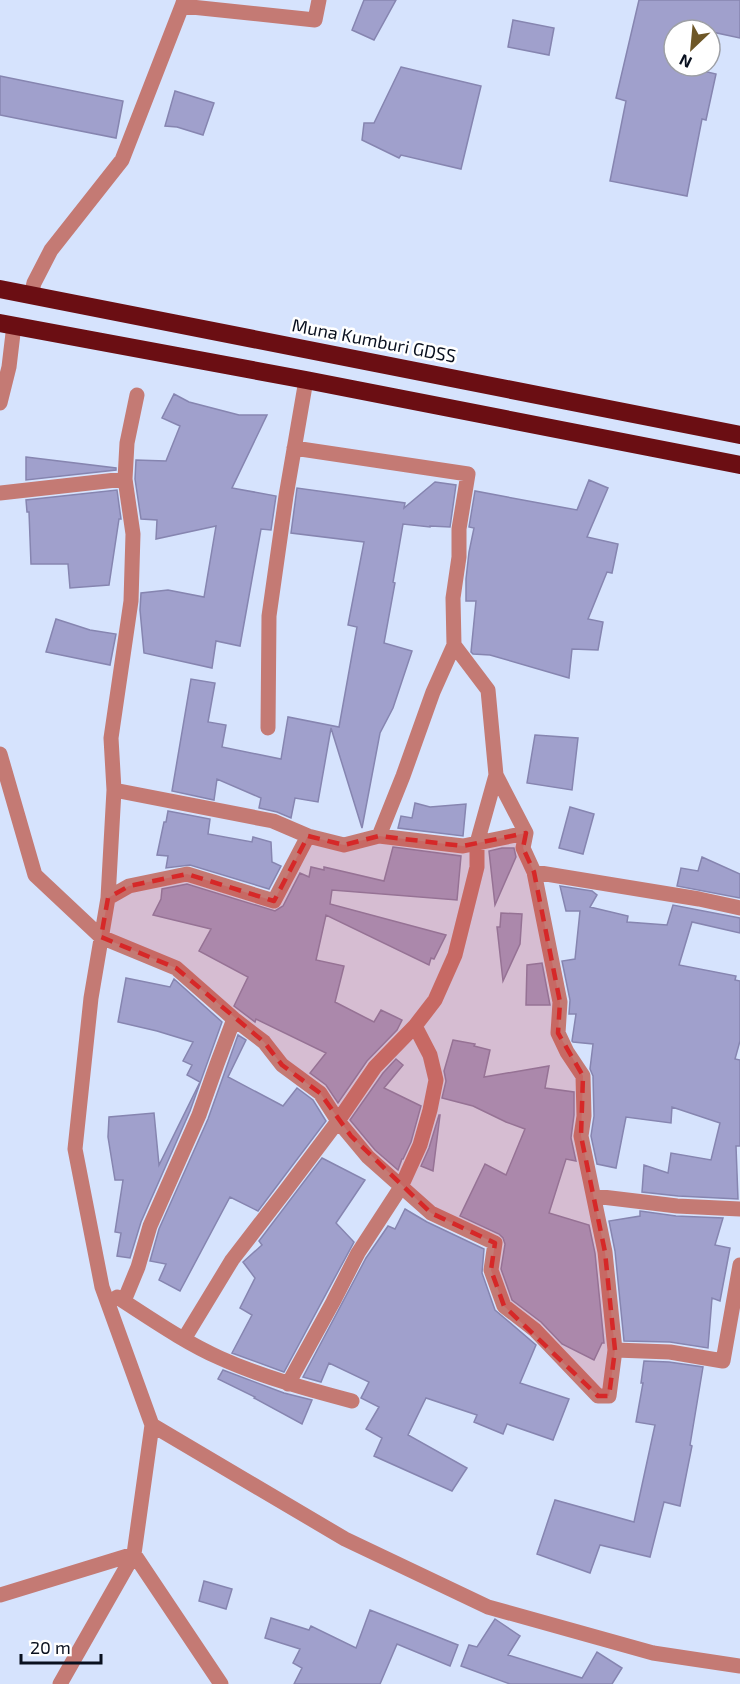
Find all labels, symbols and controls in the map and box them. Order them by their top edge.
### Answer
north arrow [662,18,722,78]
text: N [676,51,695,73]
street label: Muna Kumburi GDSS [290,313,458,367]
scale bar [21,1627,100,1665]
text: 20 m [30,1636,71,1658]

